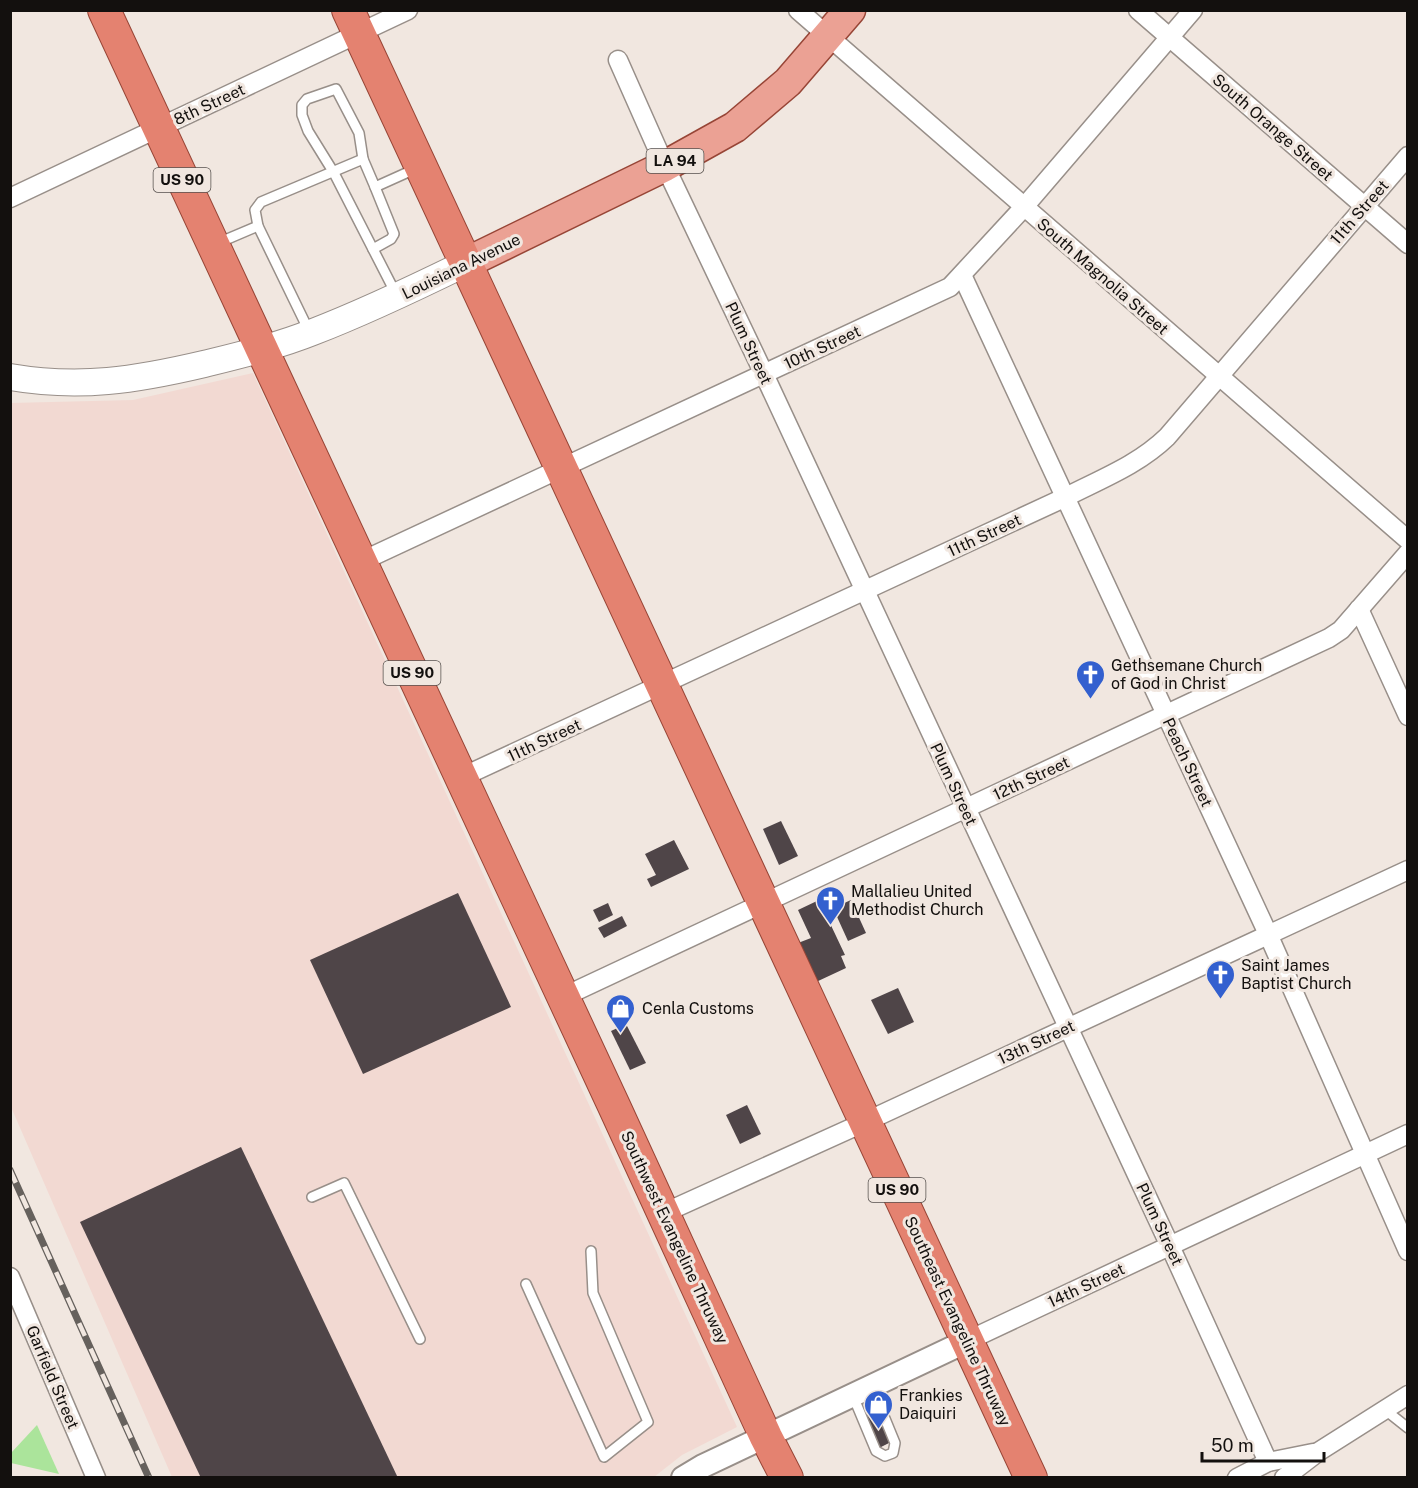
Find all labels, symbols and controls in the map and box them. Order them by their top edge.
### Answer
street label: South Orange Street [1209,70,1337,185]
street label: 8th Street [171,80,248,129]
road number: LA 94 [646,149,704,173]
road number: US 90 [154,168,210,192]
street label: 11th Street [1326,176,1392,248]
street label: South Magnolia Street [1033,214,1172,339]
street label: Louisiana Avenue [399,230,523,303]
street label: Plum Street [721,299,776,387]
street label: 10th Street [781,321,864,373]
street label: 11th Street [944,510,1024,561]
place label: Gethsemane Church of God in Christ [1111,656,1262,693]
church icon: Gethsemane Church of God in Christ [1074,658,1106,700]
road number: US 90 [384,661,440,685]
street label: 11th Street [504,715,584,766]
street label: Peach Street [1159,715,1217,810]
street label: Plum Street [926,740,981,828]
street label: 12th Street [990,752,1072,804]
place label: Mallalieu United Methodist Church [851,882,983,919]
church icon: Mallalieu United Methodist Church [814,884,846,926]
place label: Saint James Baptist Church [1241,956,1352,993]
church icon: Saint James Baptist Church [1204,958,1236,1000]
shop icon: Cenla Customs [605,992,637,1034]
place label: Cenla Customs [642,999,754,1018]
street label: 13th Street [995,1016,1078,1069]
street label: Southwest Evangeline Thruway [617,1128,732,1347]
road number: US 90 [868,1178,926,1202]
street label: Plum Street [1132,1180,1187,1268]
street label: Southeast Evangeline Thruway [900,1213,1015,1430]
street label: 14th Street [1045,1259,1128,1312]
street label: Garfield Street [22,1323,83,1432]
place label: Frankies Daiquiri [899,1386,963,1423]
shop icon: Frankies Daiquiri [862,1388,894,1430]
scale bar [1202,1425,1324,1463]
text: 50 m [1211,1435,1254,1456]

